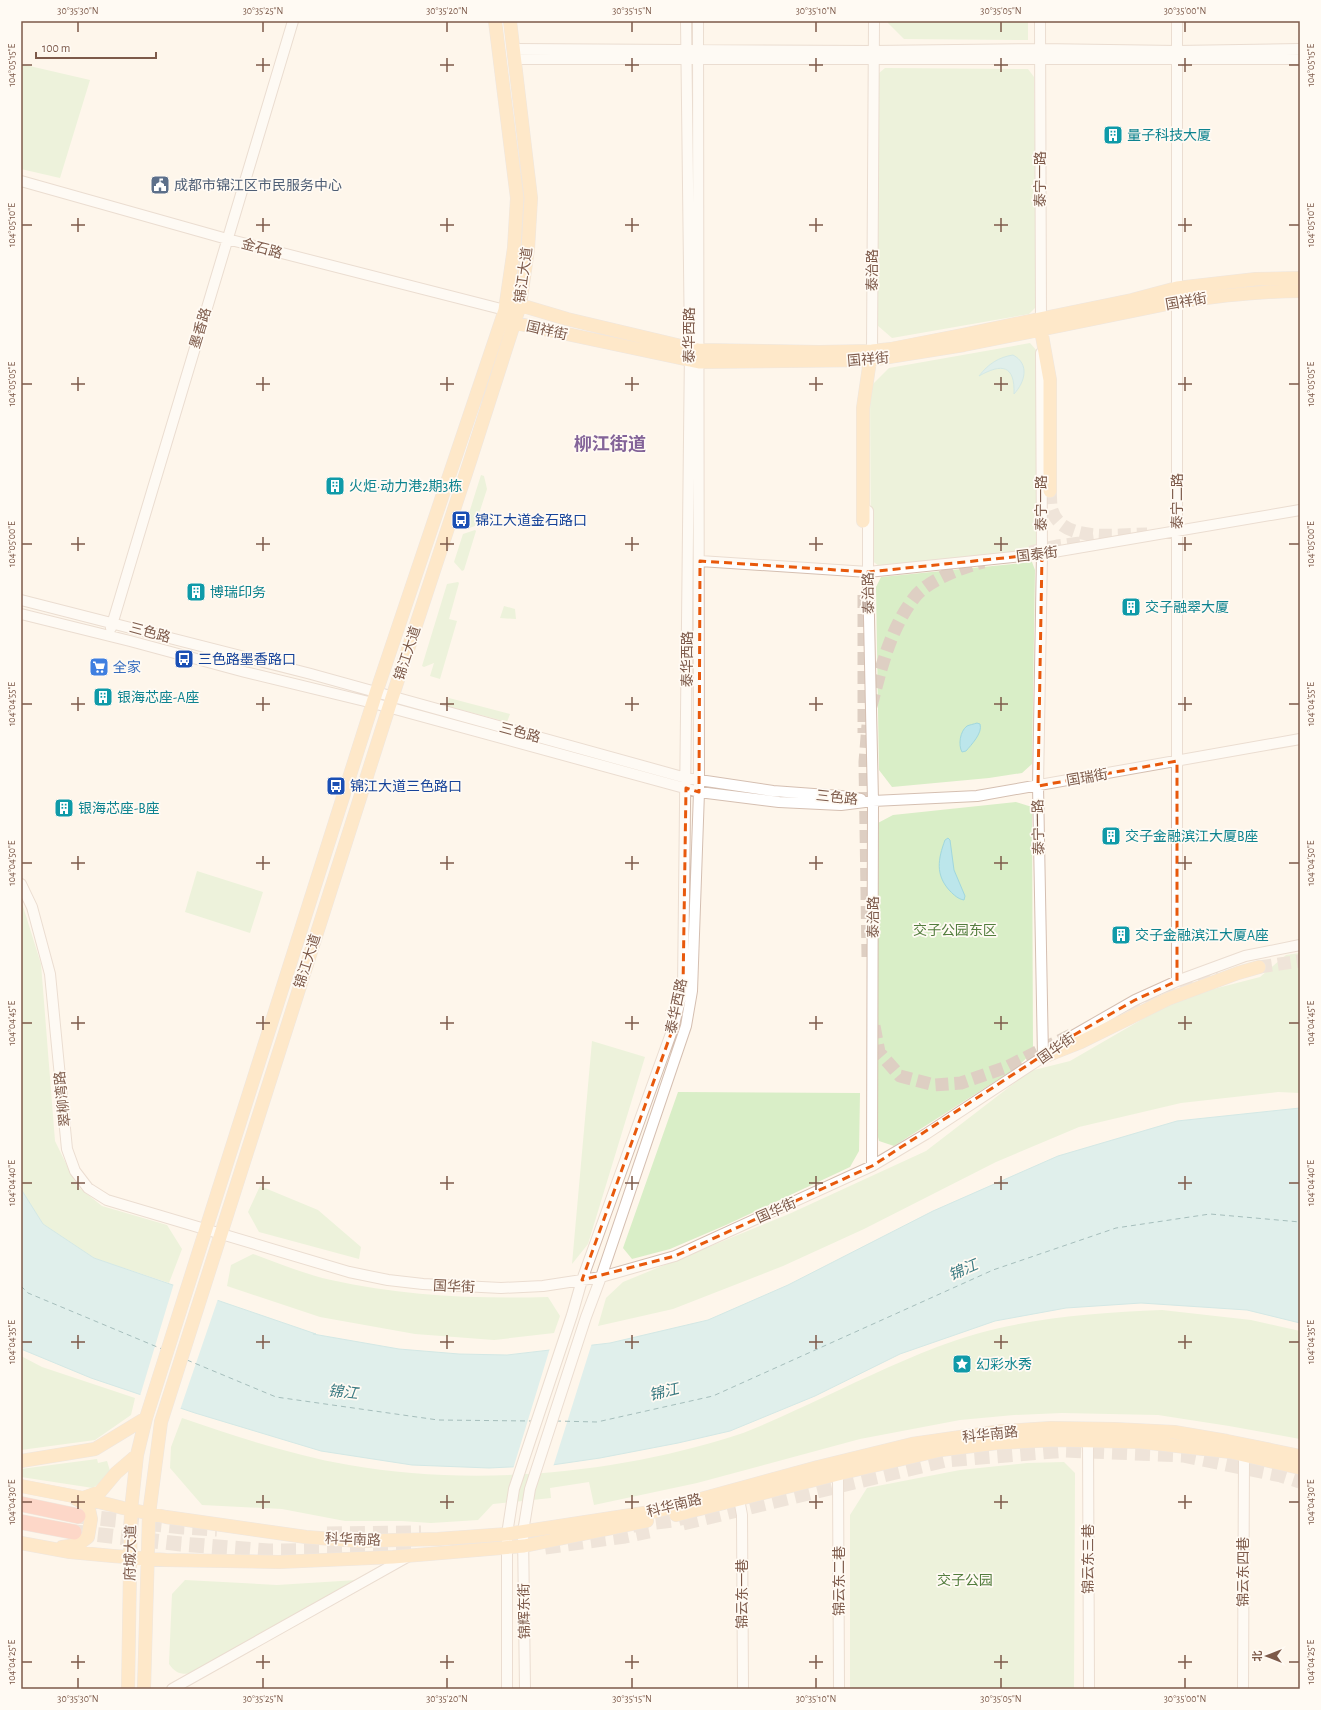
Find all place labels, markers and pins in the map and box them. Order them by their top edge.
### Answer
building icon: 量子科技大厦 [1102,124,1124,146]
place label: 量子科技大厦 [1127,128,1211,143]
public building icon: 成都市锦江区市民服务中心 [149,174,171,196]
place label: 成都市锦江区市民服务中心 [174,178,342,193]
building icon: 火炬·动力港2期3栋 [324,475,346,497]
place label: 火炬·动力港2期3栋 [349,478,462,494]
bus stop icon: 锦江大道金石路口 [450,509,472,531]
place label: 锦江大道金石路口 [475,513,587,528]
building icon: 博瑞印务 [185,581,207,603]
place label: 博瑞印务 [210,584,266,600]
building icon: 交子融翠大厦 [1120,596,1142,618]
place label: 交子融翠大厦 [1145,599,1229,615]
bus stop icon: 三色路墨香路口 [173,648,195,670]
place label: 三色路墨香路口 [198,651,296,667]
supermarket icon: 全家 [88,656,110,678]
place label: 全家 [113,659,141,675]
building icon: 银海芯座-A座 [92,686,114,708]
place label: 银海芯座-A座 [117,690,199,705]
bus stop icon: 锦江大道三色路口 [325,775,347,797]
place label: 锦江大道三色路口 [350,778,462,794]
building icon: 银海芯座-B座 [53,797,75,819]
place label: 银海芯座-B座 [78,801,160,816]
building icon: 交子金融滨江大厦B座 [1100,825,1122,847]
place label: 交子金融滨江大厦B座 [1125,828,1259,844]
building icon: 交子金融滨江大厦A座 [1110,924,1132,946]
place label: 交子金融滨江大厦A座 [1135,927,1269,943]
place icon: 幻彩水秀 [951,1353,973,1375]
place label: 幻彩水秀 [976,1357,1032,1372]

